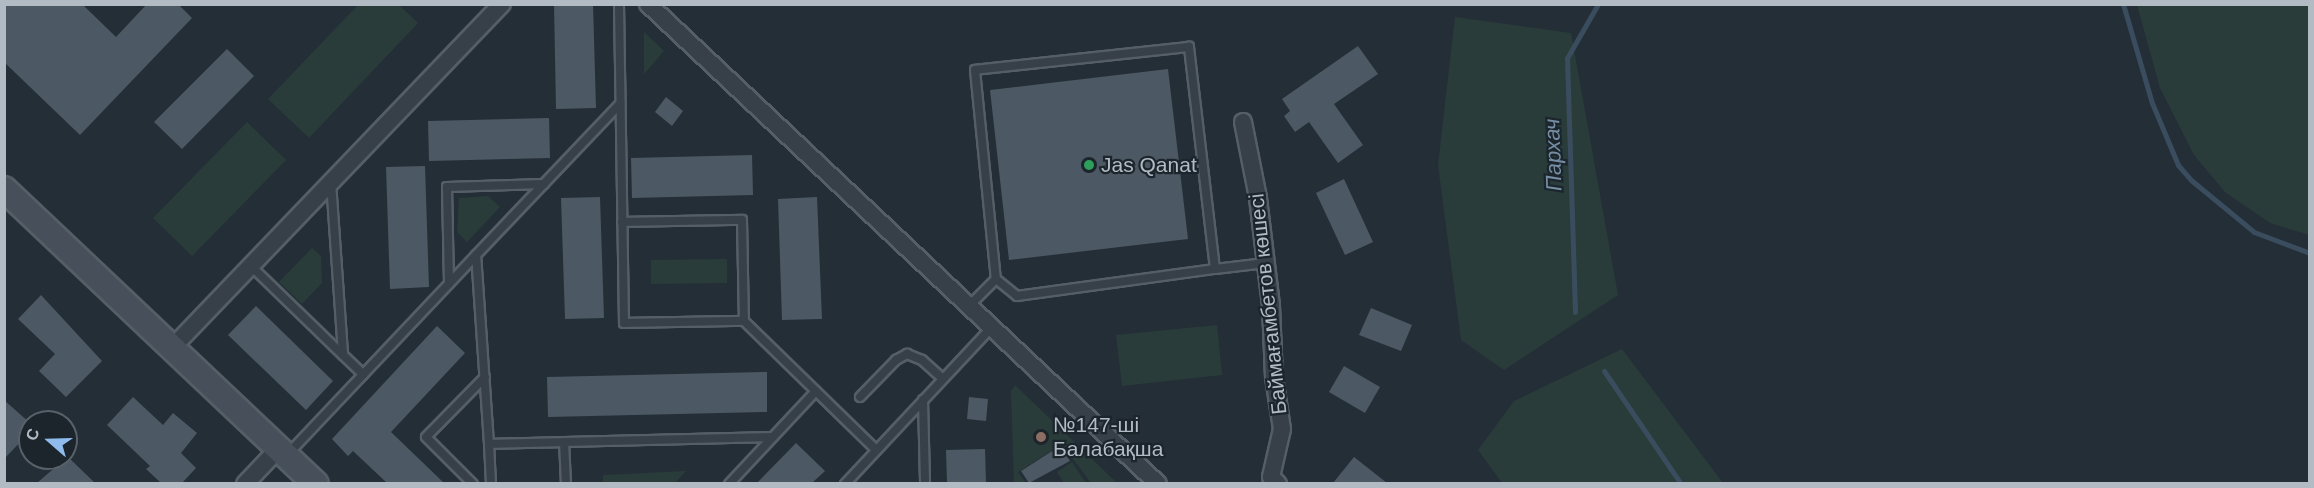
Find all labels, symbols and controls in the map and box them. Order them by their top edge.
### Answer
water label: Пархач [1539,118,1567,192]
place label: Jas Qanat [1101,152,1197,178]
marker: Jas Qanat [1082,158,1096,172]
street label: Баймағамбетов көшесі [1244,192,1292,416]
north arrow [18,410,78,470]
place label: №147-ші Балабақша [1053,412,1163,462]
text: С [23,426,42,443]
marker: №147-ші Балабақша [1034,430,1048,444]

